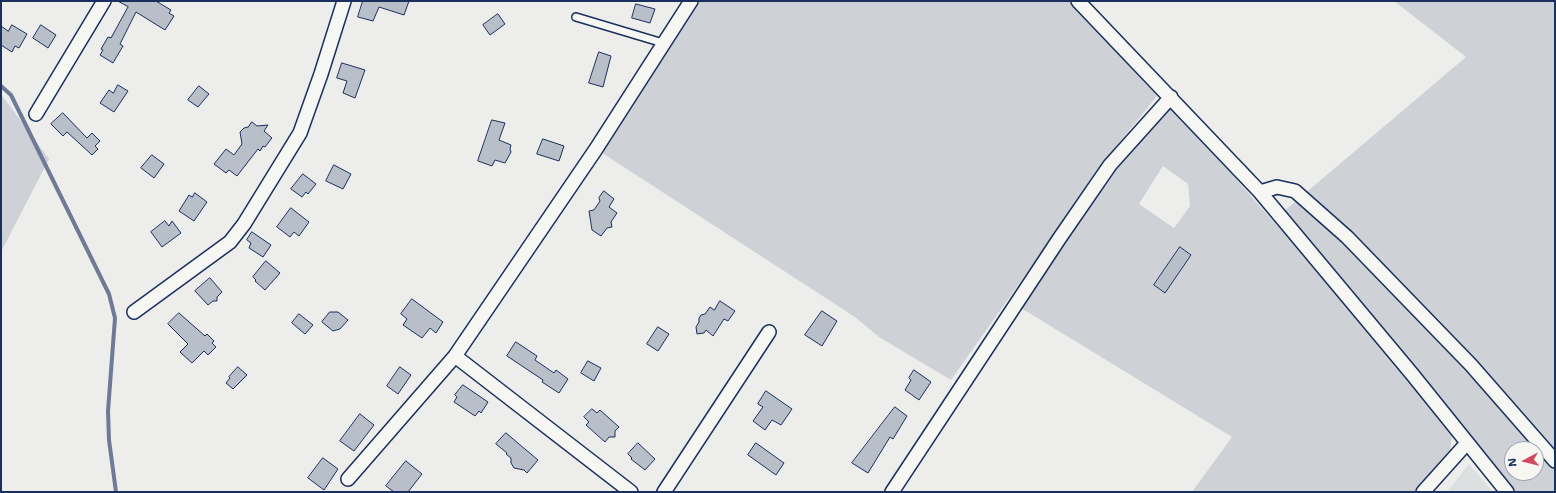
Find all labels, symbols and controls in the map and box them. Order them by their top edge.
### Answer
north arrow [1504,441,1544,481]
text: N [1505,457,1521,468]

